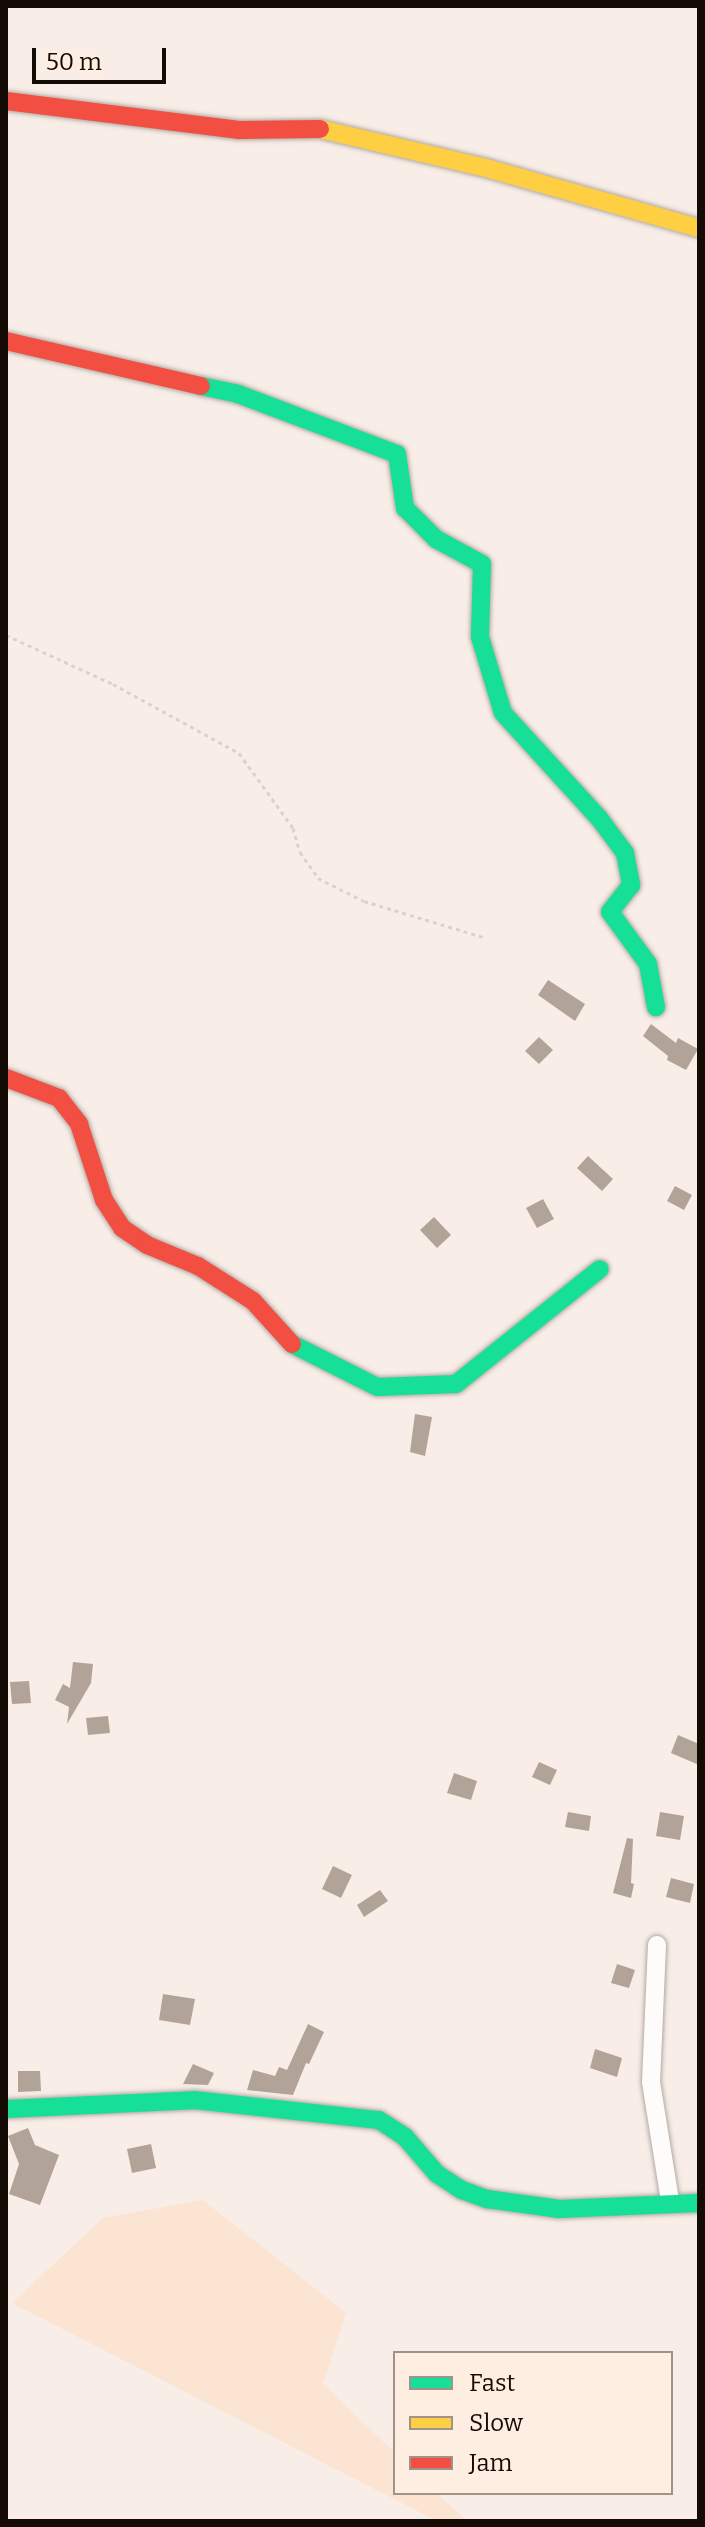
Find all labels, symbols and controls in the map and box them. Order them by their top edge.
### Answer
scale bar [36,32,170,82]
text: 50 m [46,48,102,76]
legend [393,2351,673,2495]
text: Fast [469,2369,515,2397]
text: Slow [469,2409,523,2437]
text: Jam [469,2449,512,2477]

